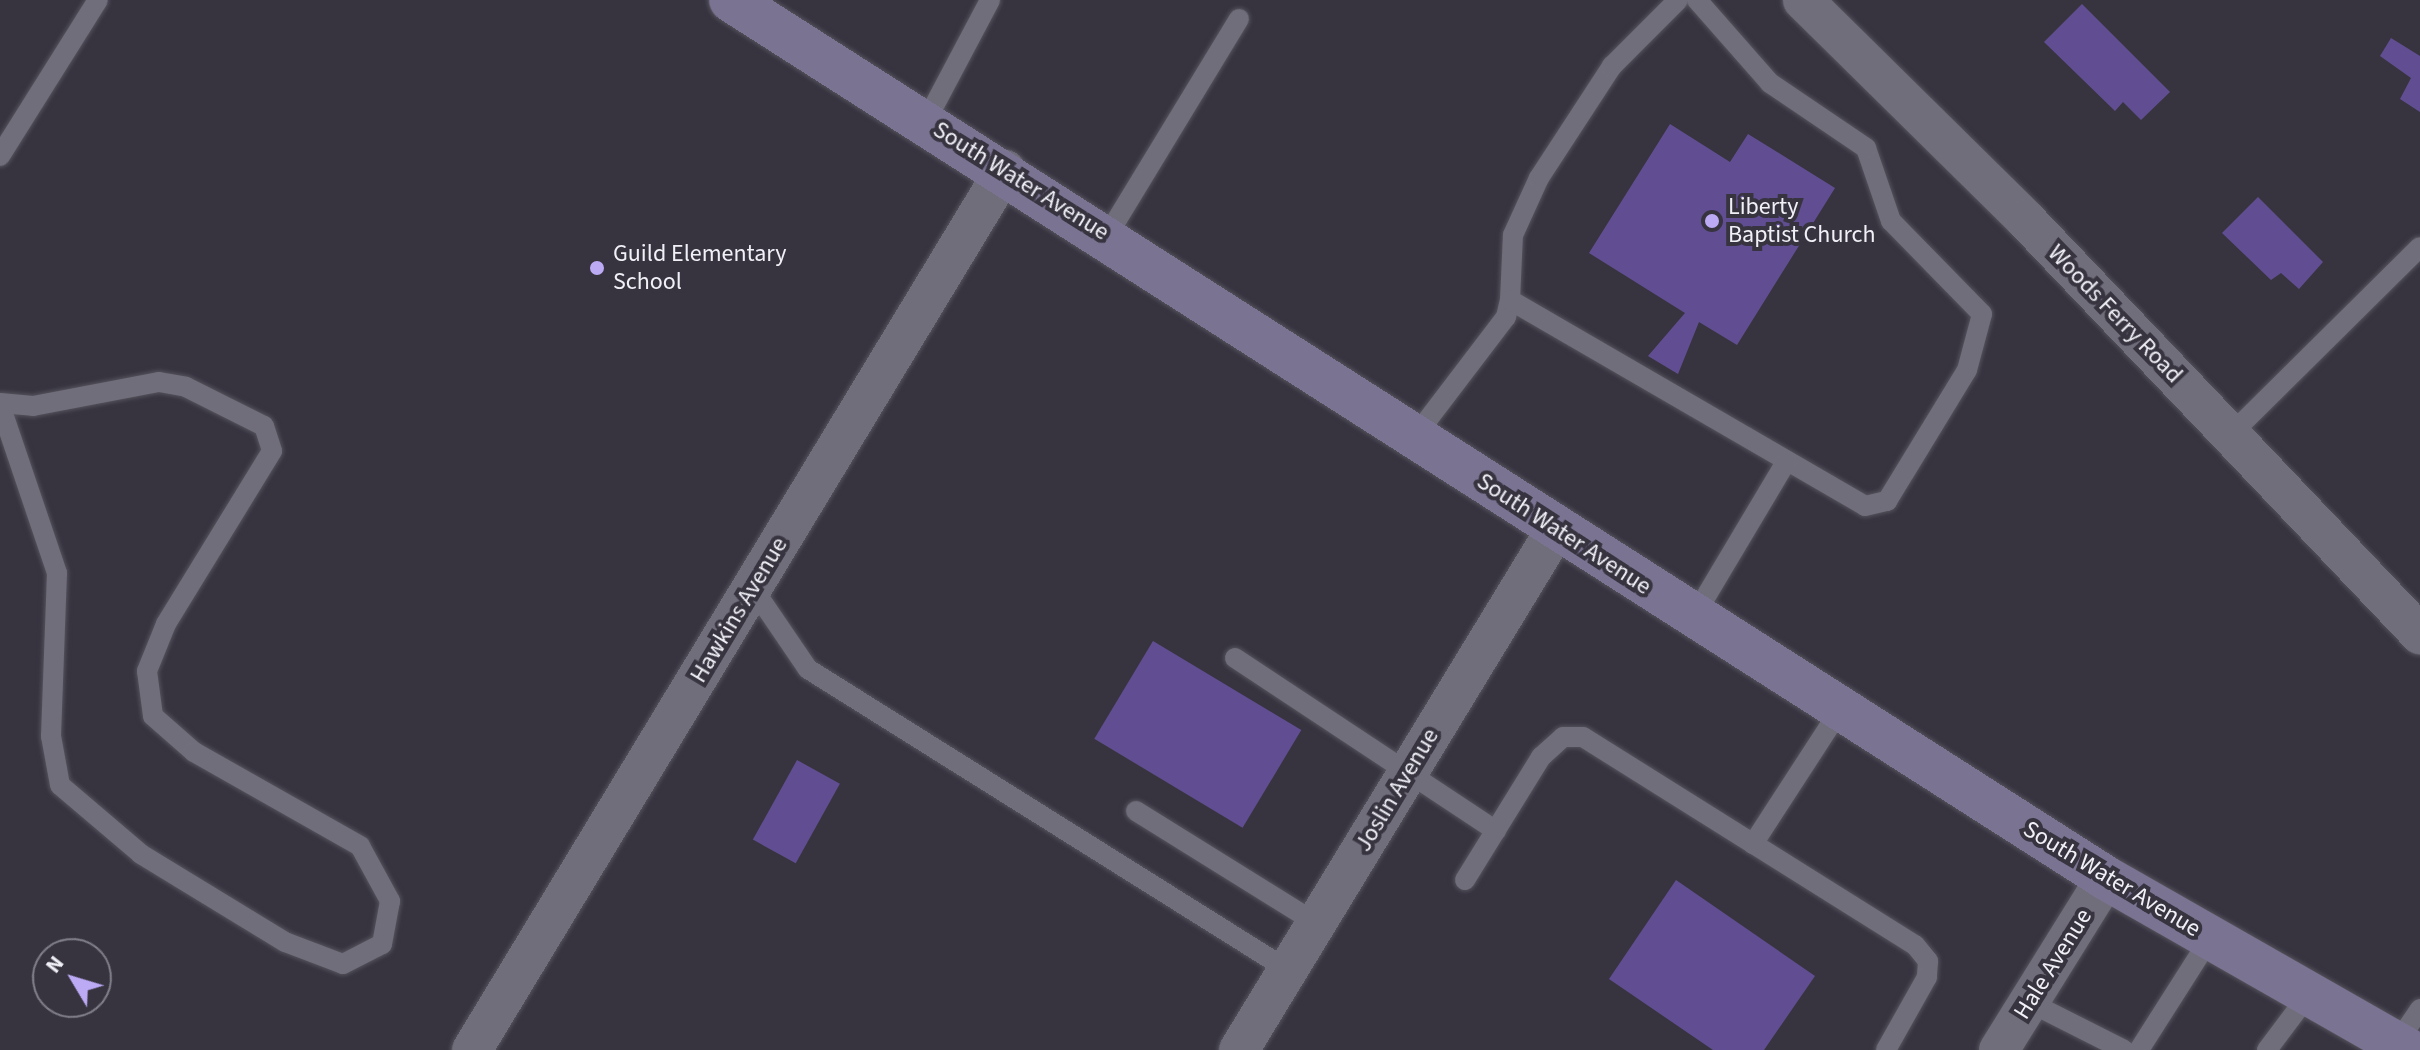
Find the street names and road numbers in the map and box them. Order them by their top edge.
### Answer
street label: South Water Avenue [928,115,1114,247]
street label: Woods Ferry Road [2042,239,2188,389]
street label: South Water Avenue [1472,467,1656,601]
street label: Hawkins Avenue [684,532,794,688]
street label: Joslin Avenue [1349,723,1445,857]
street label: South Water Avenue [2018,815,2206,943]
street label: Hale Avenue [2008,904,2098,1024]

